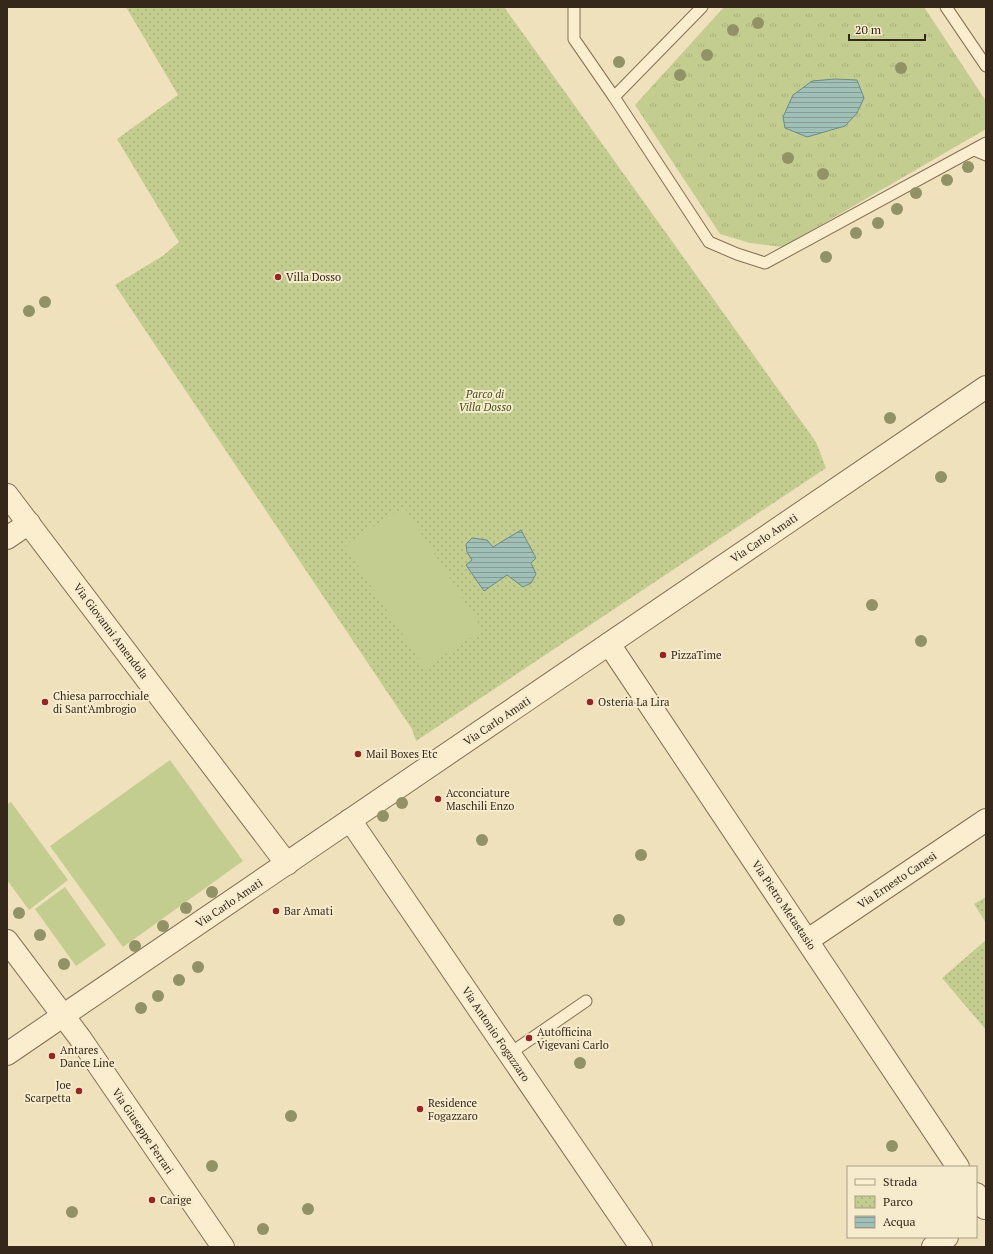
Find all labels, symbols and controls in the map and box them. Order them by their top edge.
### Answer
scale bar [849,16,925,42]
text: 20 m [855,22,882,37]
place label: Villa Dosso [286,270,341,284]
marker: Villa Dosso [273,272,283,282]
park label: Parco di Villa Dosso [458,387,512,414]
street label: Via Carlo Amati [728,510,800,566]
street label: Via Giovanni Amendola [71,580,152,682]
place label: PizzaTime [671,648,722,662]
marker: PizzaTime [658,650,668,660]
place label: Chiesa parrocchiale di Sant'Ambrogio [53,689,149,716]
street label: Via Carlo Amati [461,693,533,749]
place label: Osteria La Lira [598,695,670,709]
marker: Chiesa parrocchiale di Sant'Ambrogio [40,697,50,707]
marker: Osteria La Lira [585,697,595,707]
place label: Mail Boxes Etc [366,747,437,761]
marker: Mail Boxes Etc [353,749,363,759]
place label: Acconciature Maschili Enzo [446,786,514,813]
marker: Acconciature Maschili Enzo [433,794,443,804]
street label: Via Ernesto Canesi [855,848,939,912]
street label: Via Pietro Metastasio [749,858,819,952]
street label: Via Carlo Amati [193,875,265,931]
place label: Bar Amati [284,904,333,918]
marker: Bar Amati [271,906,281,916]
street label: Via Antonio Fogazzaro [459,984,533,1084]
place label: Autofficina Vigevani Carlo [537,1025,609,1052]
marker: Autofficina Vigevani Carlo [524,1033,534,1043]
place label: Antares Dance Line [60,1043,115,1070]
marker: Antares Dance Line [47,1051,57,1061]
place label: Joe Scarpetta [25,1078,71,1105]
marker: Joe Scarpetta [74,1086,84,1096]
street label: Via Giuseppe Ferrari [109,1086,177,1176]
place label: Residence Fogazzaro [428,1096,478,1123]
marker: Residence Fogazzaro [415,1104,425,1114]
legend [847,1166,977,1238]
text: Strada [883,1174,917,1189]
place label: Carige [160,1193,192,1207]
text: Parco [883,1194,913,1209]
marker: Carige [147,1195,157,1205]
text: Acqua [883,1214,916,1229]

